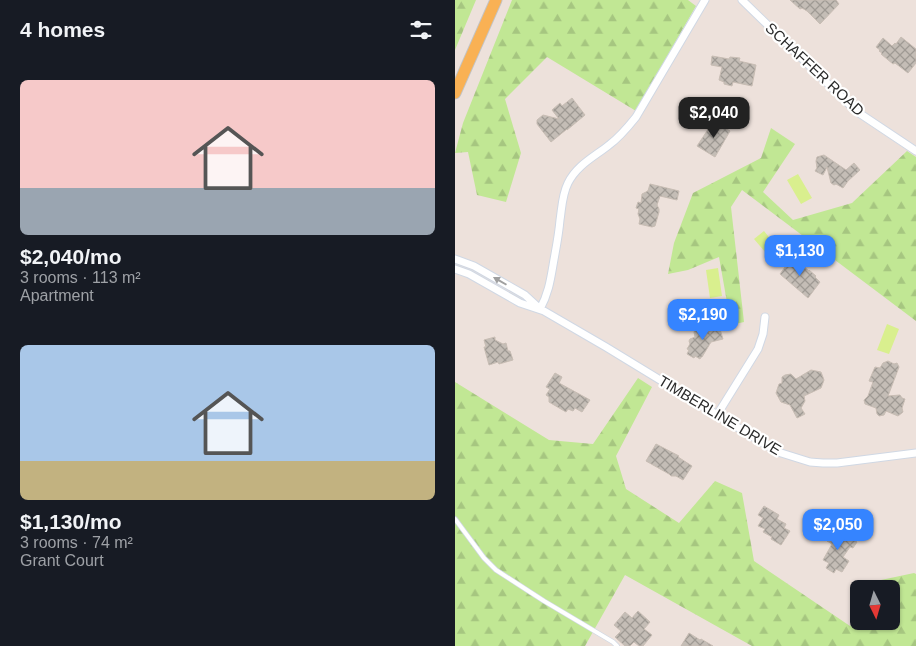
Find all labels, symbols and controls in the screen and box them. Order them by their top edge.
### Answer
icon: filters [407,16,435,44]
text: 4 homes [20,18,105,41]
street label: SCHAFFER ROAD [762,19,868,119]
pin: $2,040 [673,96,755,139]
text: $2,040 [690,104,738,121]
icon: home [183,113,273,203]
pin: $1,130 [759,234,841,277]
text: $1,130 [776,242,824,259]
text: $2,040/mo [20,245,122,268]
text: 3 rooms · 113 m² [20,269,141,286]
one-way arrow [493,277,508,285]
text: Apartment [20,287,94,304]
pin: $2,190 [662,298,744,341]
text: $2,190 [679,306,727,323]
street label: TIMBERLINE DRIVE [656,372,784,458]
icon: home [183,378,273,468]
pin: $2,050 [797,508,879,551]
text: $1,130/mo [20,510,122,533]
text: $2,050 [814,516,862,533]
text: 3 rooms · 74 m² [20,534,133,551]
text: Grant Court [20,552,104,569]
north arrow [850,580,900,630]
map controls [850,580,900,630]

